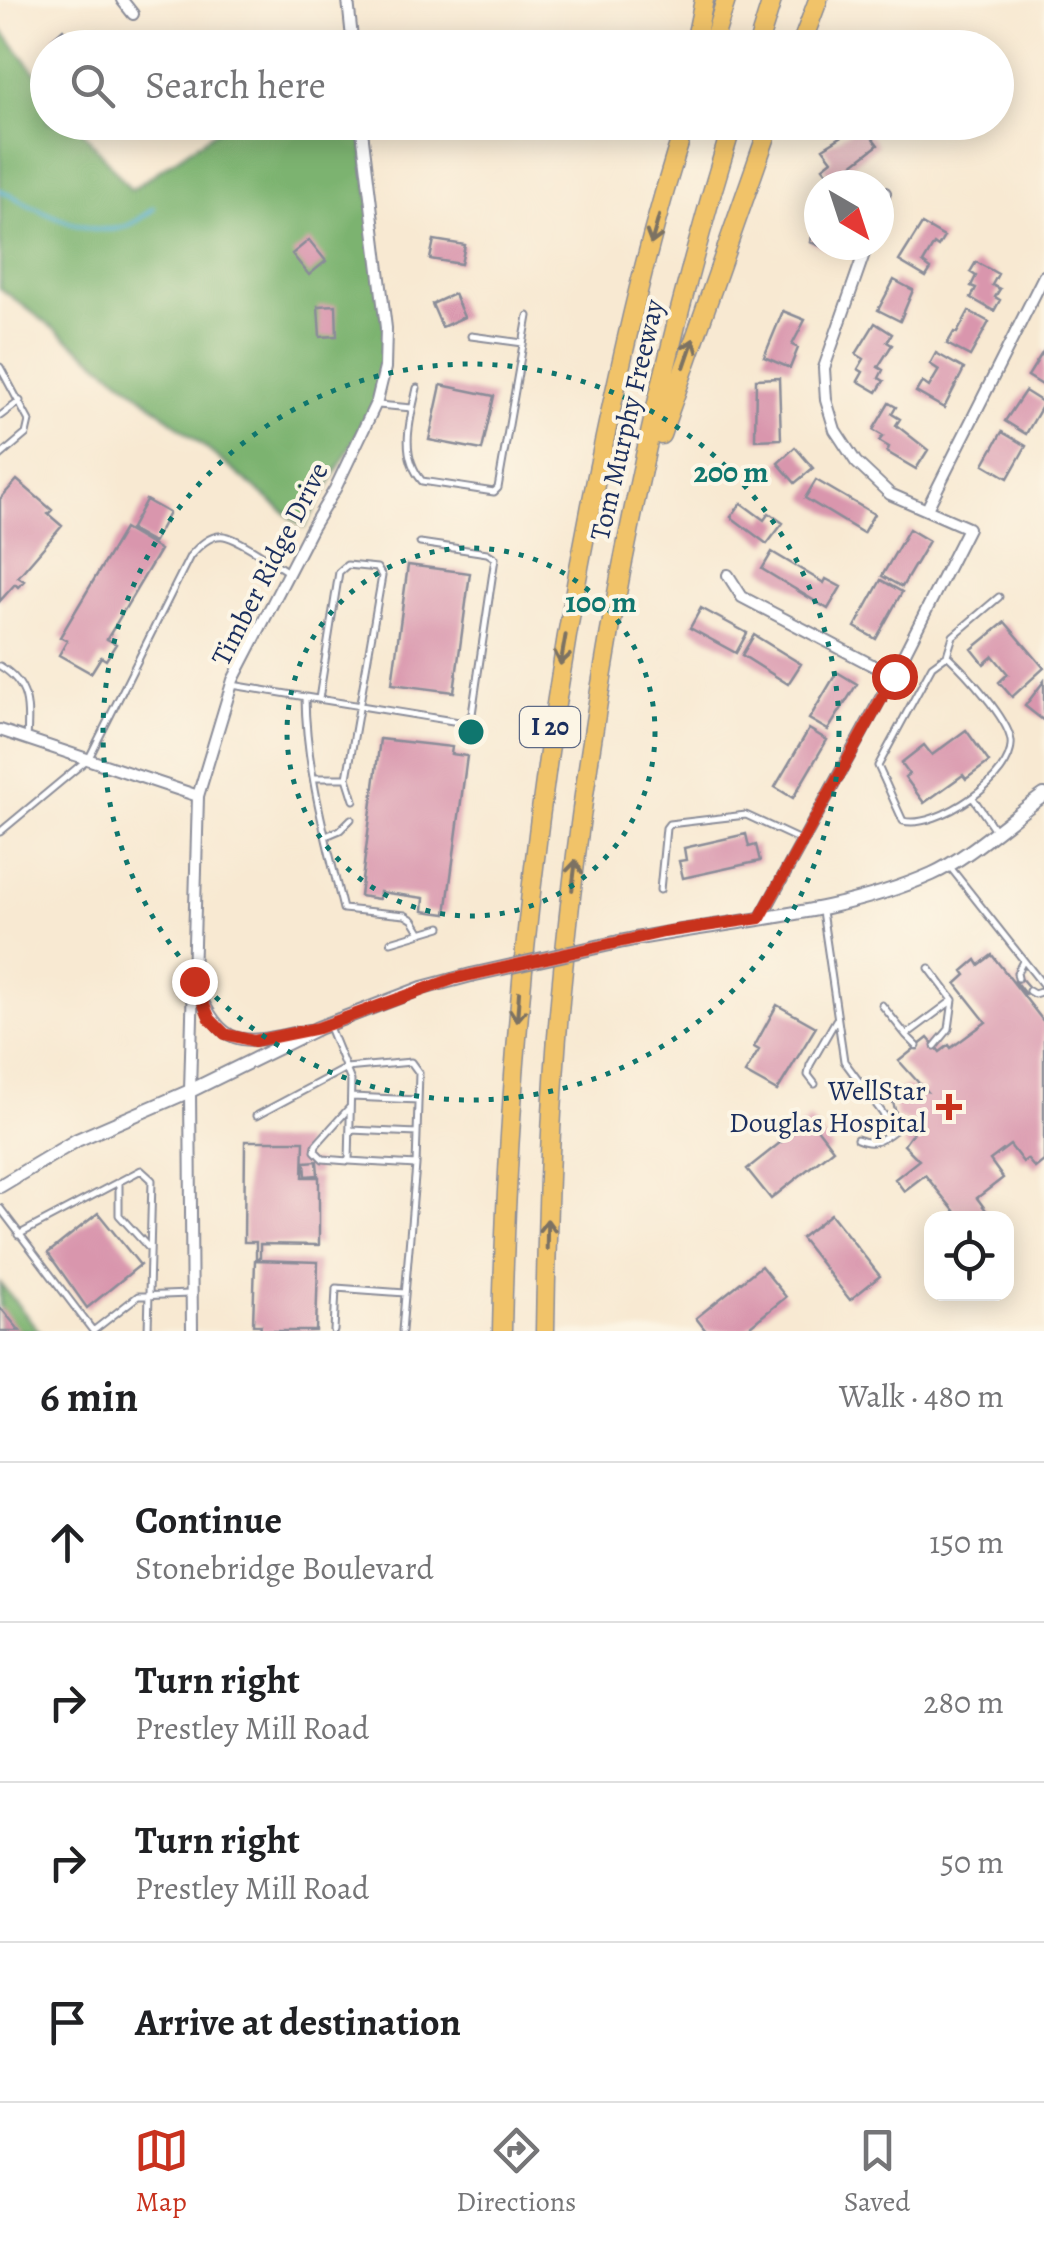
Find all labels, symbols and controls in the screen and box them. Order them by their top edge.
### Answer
search box [30,30,1014,140]
icon: search [65,58,120,113]
text: Search here [145,59,326,111]
north arrow [804,170,894,260]
one-way arrow [644,214,663,245]
street label: Tom Murphy Freeway [581,295,673,544]
one-way arrow [681,337,699,369]
text: 200 m [693,452,769,492]
street label: Timber Ridge Drive [202,456,338,672]
text: 100 m [565,582,637,622]
one-way arrow [553,633,572,666]
route start [872,654,918,700]
road number: I 20 [520,707,580,747]
centre of rings [453,714,489,750]
one-way arrow [565,859,584,891]
route end [172,959,218,1005]
one-way arrow [508,991,527,1023]
place label: WellStar Douglas Hospital [729,1072,926,1142]
marker: WellStar Douglas Hospital [936,1094,962,1120]
map controls [924,1211,1014,1301]
button: locate [924,1211,1014,1301]
one-way arrow [537,1218,556,1250]
text: 6 min [40,1368,138,1425]
text: Walk · 480 m [839,1374,1004,1418]
text: Continue [135,1494,282,1546]
icon: ahead [40,1515,95,1570]
text: 150 m [929,1520,1004,1564]
text: Stonebridge Boulevard [135,1546,434,1590]
text: Turn right [135,1654,300,1706]
icon: right [40,1675,95,1730]
text: 280 m [923,1680,1004,1724]
text: Prestley Mill Road [135,1706,369,1750]
text: Turn right [135,1814,300,1866]
icon: right [40,1835,95,1890]
text: 50 m [940,1840,1004,1884]
text: Prestley Mill Road [135,1866,369,1910]
icon: arrive [40,1995,95,2050]
text: Arrive at destination [135,1996,461,2048]
tab: Map [134,2123,189,2221]
tab: Directions [456,2123,576,2221]
tab: Saved [844,2123,910,2221]

